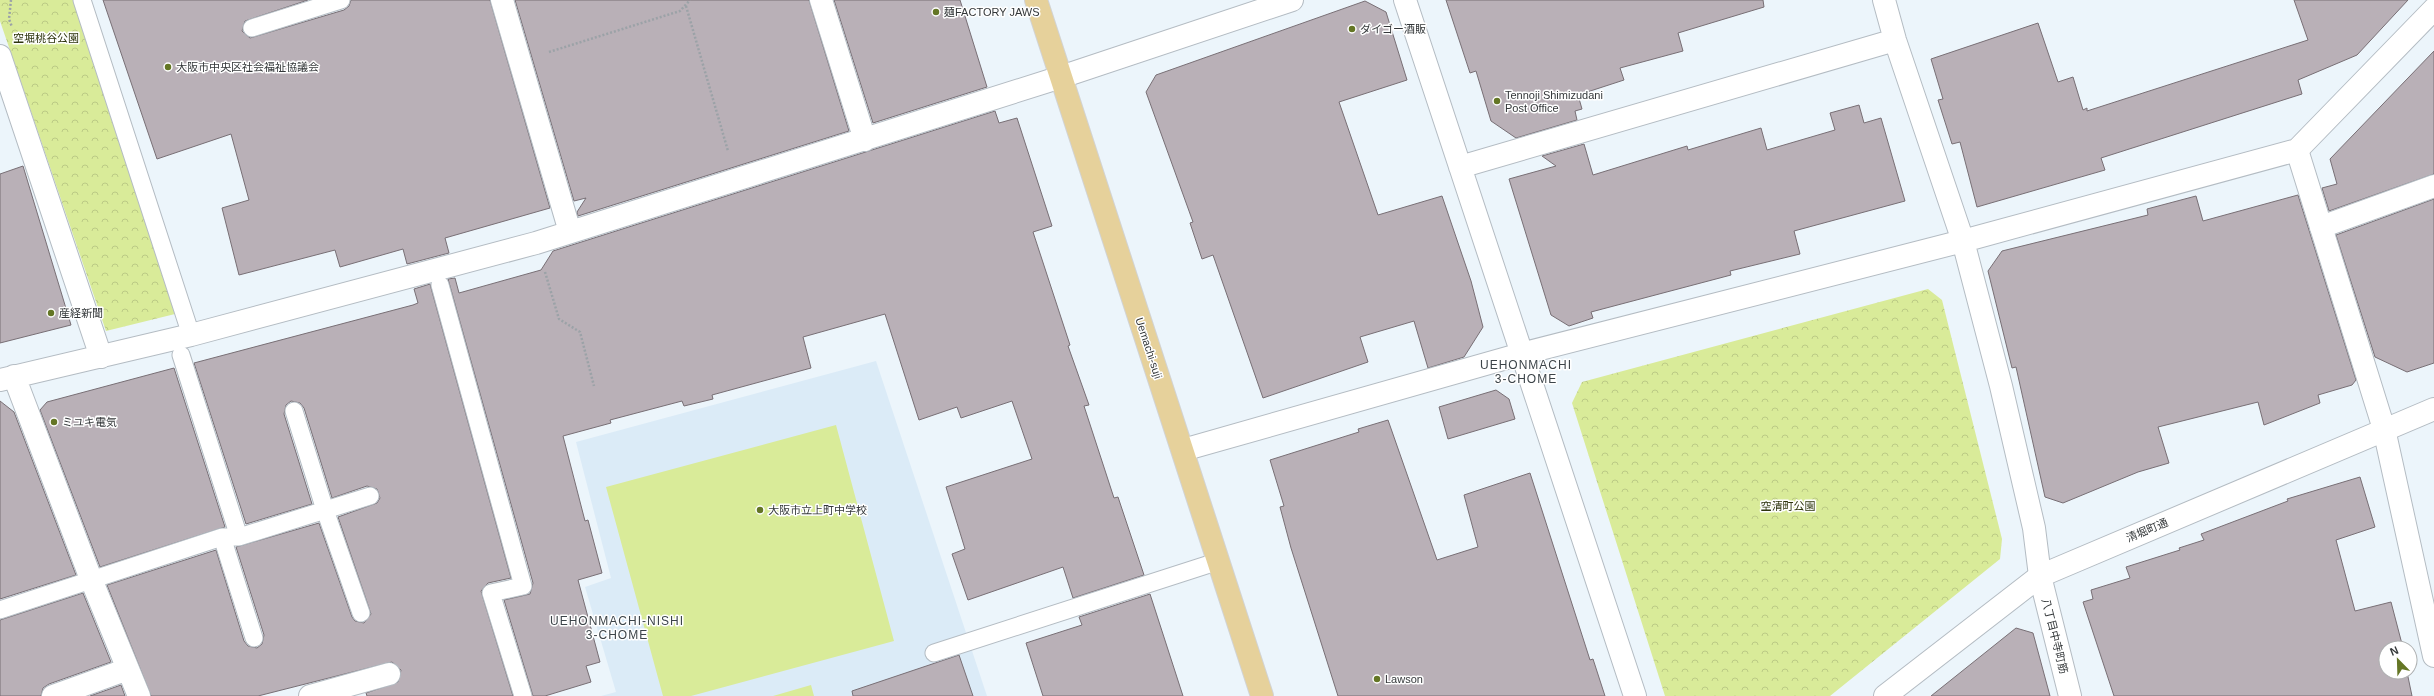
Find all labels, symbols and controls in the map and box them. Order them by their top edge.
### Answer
place label: 麺FACTORY JAWS [944,6,1040,18]
marker: 麺FACTORY JAWS [931,7,941,17]
place label: ダイゴー酒販 [1360,23,1426,35]
marker: ダイゴー酒販 [1347,24,1357,34]
park label: 空堀桃谷公園 [13,32,79,44]
place label: 大阪市中央区社会福祉協議会 [176,61,319,73]
marker: 大阪市中央区社会福祉協議会 [163,62,173,72]
place label: Tennoji Shimizudani Post Office [1505,89,1603,114]
marker: Tennoji Shimizudani Post Office [1492,96,1502,106]
place label: 産経新聞 [59,307,103,319]
marker: 産経新聞 [46,308,56,318]
street label: Uemachi-suji [1133,316,1165,380]
district label: UEHONMACHI 3-CHOME [1480,358,1572,386]
place label: ミユキ電気 [62,416,117,428]
marker: ミユキ電気 [49,417,59,427]
park label: 空清町公園 [1761,500,1816,512]
place label: 大阪市立上町中学校 [768,504,867,516]
marker: 大阪市立上町中学校 [755,505,765,515]
street label: 清堀町通 [2124,516,2170,544]
street label: 八丁目中寺町筋 [2040,597,2070,675]
district label: UEHONMACHI-NISHI 3-CHOME [550,614,684,642]
north arrow [2378,640,2418,680]
text: N [2388,644,2400,658]
place label: Lawson [1385,673,1423,685]
marker: Lawson [1372,674,1382,684]

